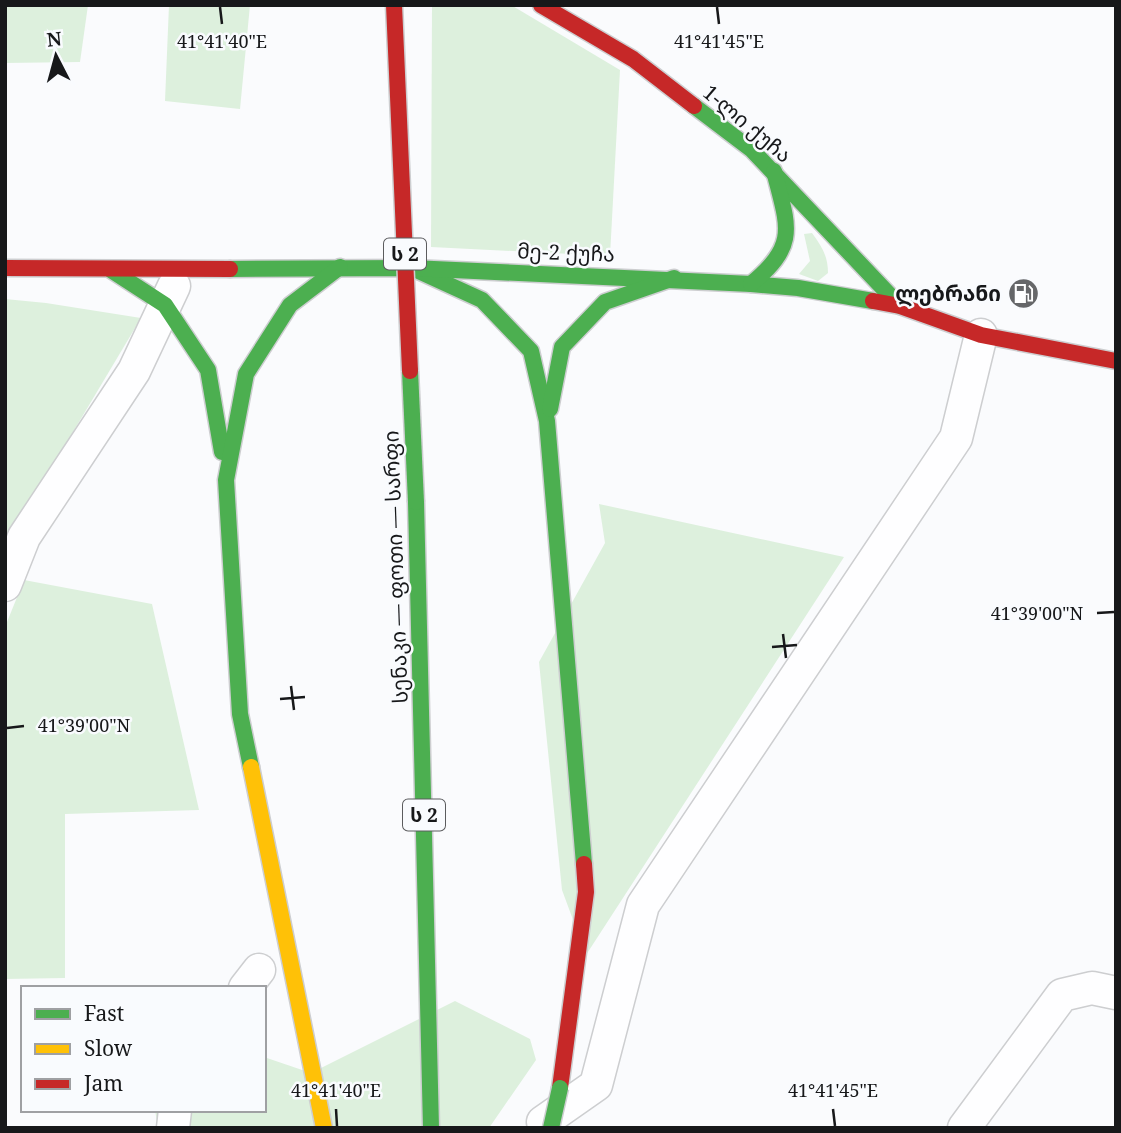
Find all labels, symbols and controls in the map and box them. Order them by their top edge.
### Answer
north arrow [21,21,91,91]
text: N [45,25,63,53]
text: 41°41'40"E [177,29,267,53]
text: 41°41'45"E [674,29,764,53]
street label: 1-ლი ქუჩა [697,78,798,169]
street label: მე-2 ქუჩა [517,236,615,268]
road number: ს 2 [384,238,426,270]
fuel station icon: ლებრანი [1007,277,1041,311]
place label: ლებრანი [895,279,1001,307]
street label: სენაკი — ფოთი — სარფი [376,430,414,704]
text: 41°39'00"N [991,601,1084,625]
text: 41°39'00"N [38,713,131,737]
road number: ს 2 [403,800,445,830]
legend [21,986,266,1112]
text: Fast [84,999,124,1027]
text: Slow [84,1034,133,1062]
text: Jam [83,1069,123,1097]
text: 41°41'40"E [291,1078,381,1102]
text: 41°41'45"E [788,1078,878,1102]

